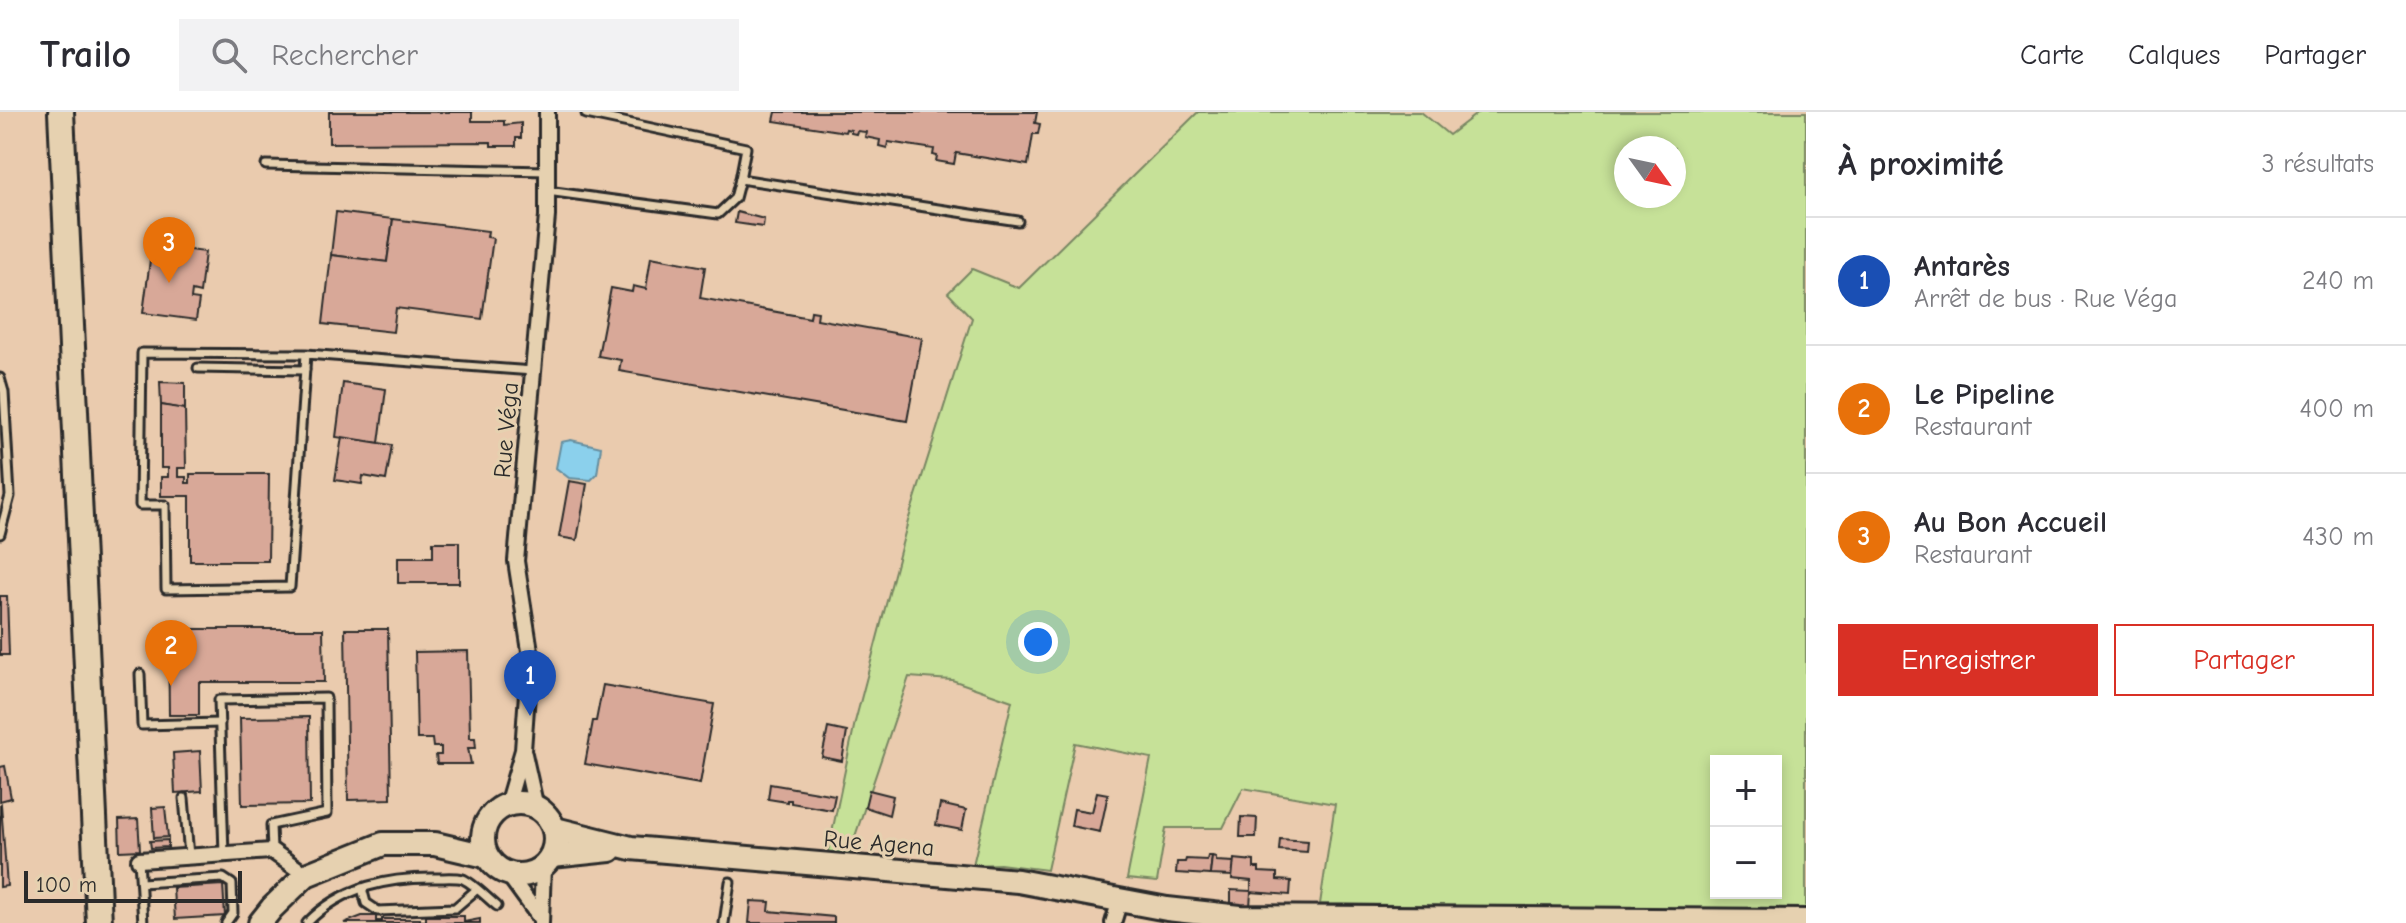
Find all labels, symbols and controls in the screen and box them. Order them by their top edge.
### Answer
search box [179,19,739,91]
text: Trailo [40,33,131,77]
icon: search [207,33,251,77]
text: Rechercher [271,38,418,73]
text: Carte [2020,39,2084,71]
text: Calques [2128,39,2220,71]
text: Partager [2264,39,2366,71]
north arrow [1614,136,1686,208]
text: À proximité [1838,144,2004,184]
text: 3 résultats [2261,149,2374,179]
pin: 3 [143,217,195,283]
text: Antarès [1914,249,2010,284]
text: 1 [1859,266,1869,296]
text: 240 m [2302,266,2374,296]
text: Arrêt de bus · Rue Véga [1914,284,2177,314]
text: Le Pipeline [1914,377,2054,412]
street label: Rue Véga [488,381,524,479]
text: 2 [1858,394,1870,424]
text: 400 m [2300,394,2374,424]
text: Restaurant [1914,412,2031,442]
text: Au Bon Accueil [1914,505,2107,540]
text: 3 [1858,522,1870,552]
text: 430 m [2302,522,2374,552]
text: Restaurant [1914,540,2031,570]
pin: 2 [145,620,197,686]
your location [1018,622,1058,662]
button: Enregistrer [1838,624,2098,696]
button: Partager [2114,624,2374,696]
pin: 1 [504,650,556,716]
map controls [1710,755,1782,899]
button: + [1710,755,1782,827]
street label: Rue Agena [823,824,935,862]
button: − [1710,827,1782,899]
scale bar [24,867,242,903]
text: 100 m [36,872,97,898]

